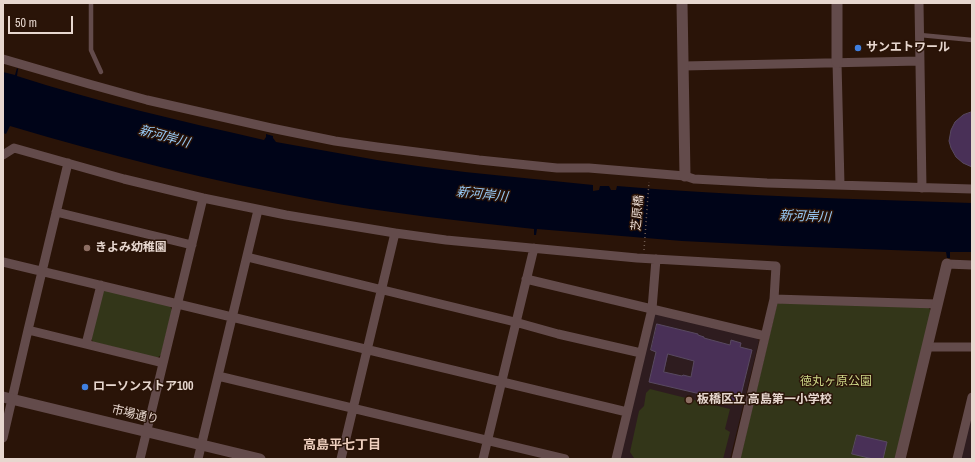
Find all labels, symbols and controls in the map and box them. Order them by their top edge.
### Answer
scale bar [10,8,75,34]
text: 50 m [15,15,37,31]
place label: サンエトワール [866,41,950,55]
marker: サンエトワール [853,43,863,53]
water label: 新河岸川 [137,123,191,151]
water label: 新河岸川 [455,185,509,205]
street label: 芝原橋 [629,194,647,232]
water label: 新河岸川 [779,208,831,226]
place label: きよみ幼稚園 [95,241,167,255]
marker: きよみ幼稚園 [82,243,92,253]
park label: 徳丸ヶ原公園 [800,375,872,389]
place label: ローソンストア100 [93,380,193,394]
marker: ローソンストア100 [80,382,90,392]
place label: 板橋区立 高島第一小学校 [697,393,832,407]
marker: 板橋区立 高島第一小学校 [684,395,694,405]
street label: 市場通り [110,403,160,427]
district label: 高島平七丁目 [303,438,381,454]

